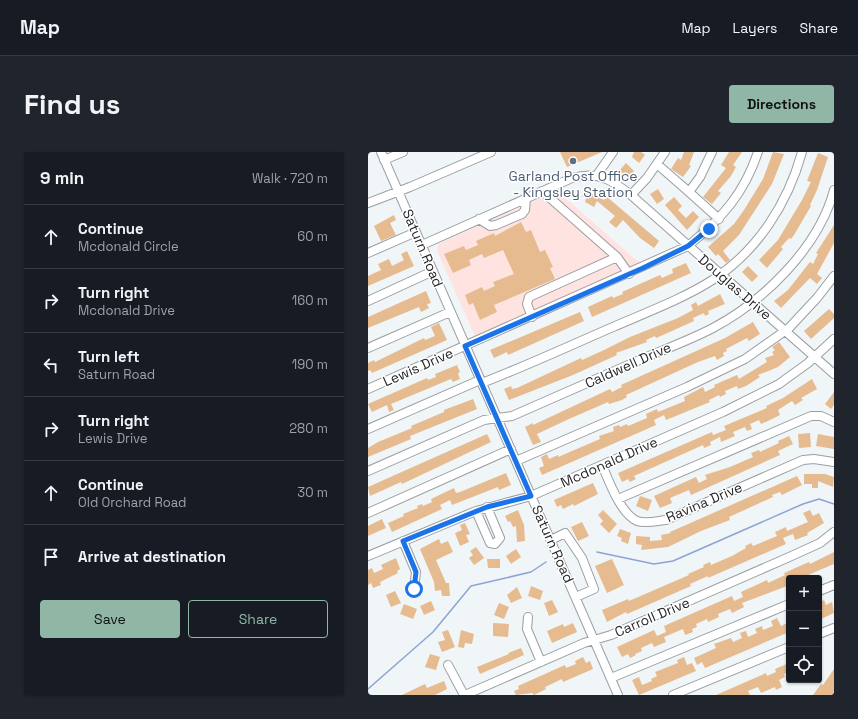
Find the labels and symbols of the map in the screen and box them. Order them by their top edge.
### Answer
marker: Garland Post Office - Kingsley Station [568,156,578,166]
place label: Garland Post Office - Kingsley Station [508,167,638,201]
street label: Saturn Road [398,206,448,290]
route end [700,220,718,238]
street label: Douglas Drive [695,250,775,324]
street label: Caldwell Drive [582,338,674,392]
street label: Lewis Drive [380,344,456,390]
street label: Mcdonald Drive [558,433,660,491]
street label: Ravina Drive [663,478,745,526]
street label: Saturn Road [528,502,578,586]
route start [405,580,423,598]
street label: Carroll Drive [612,593,692,641]

